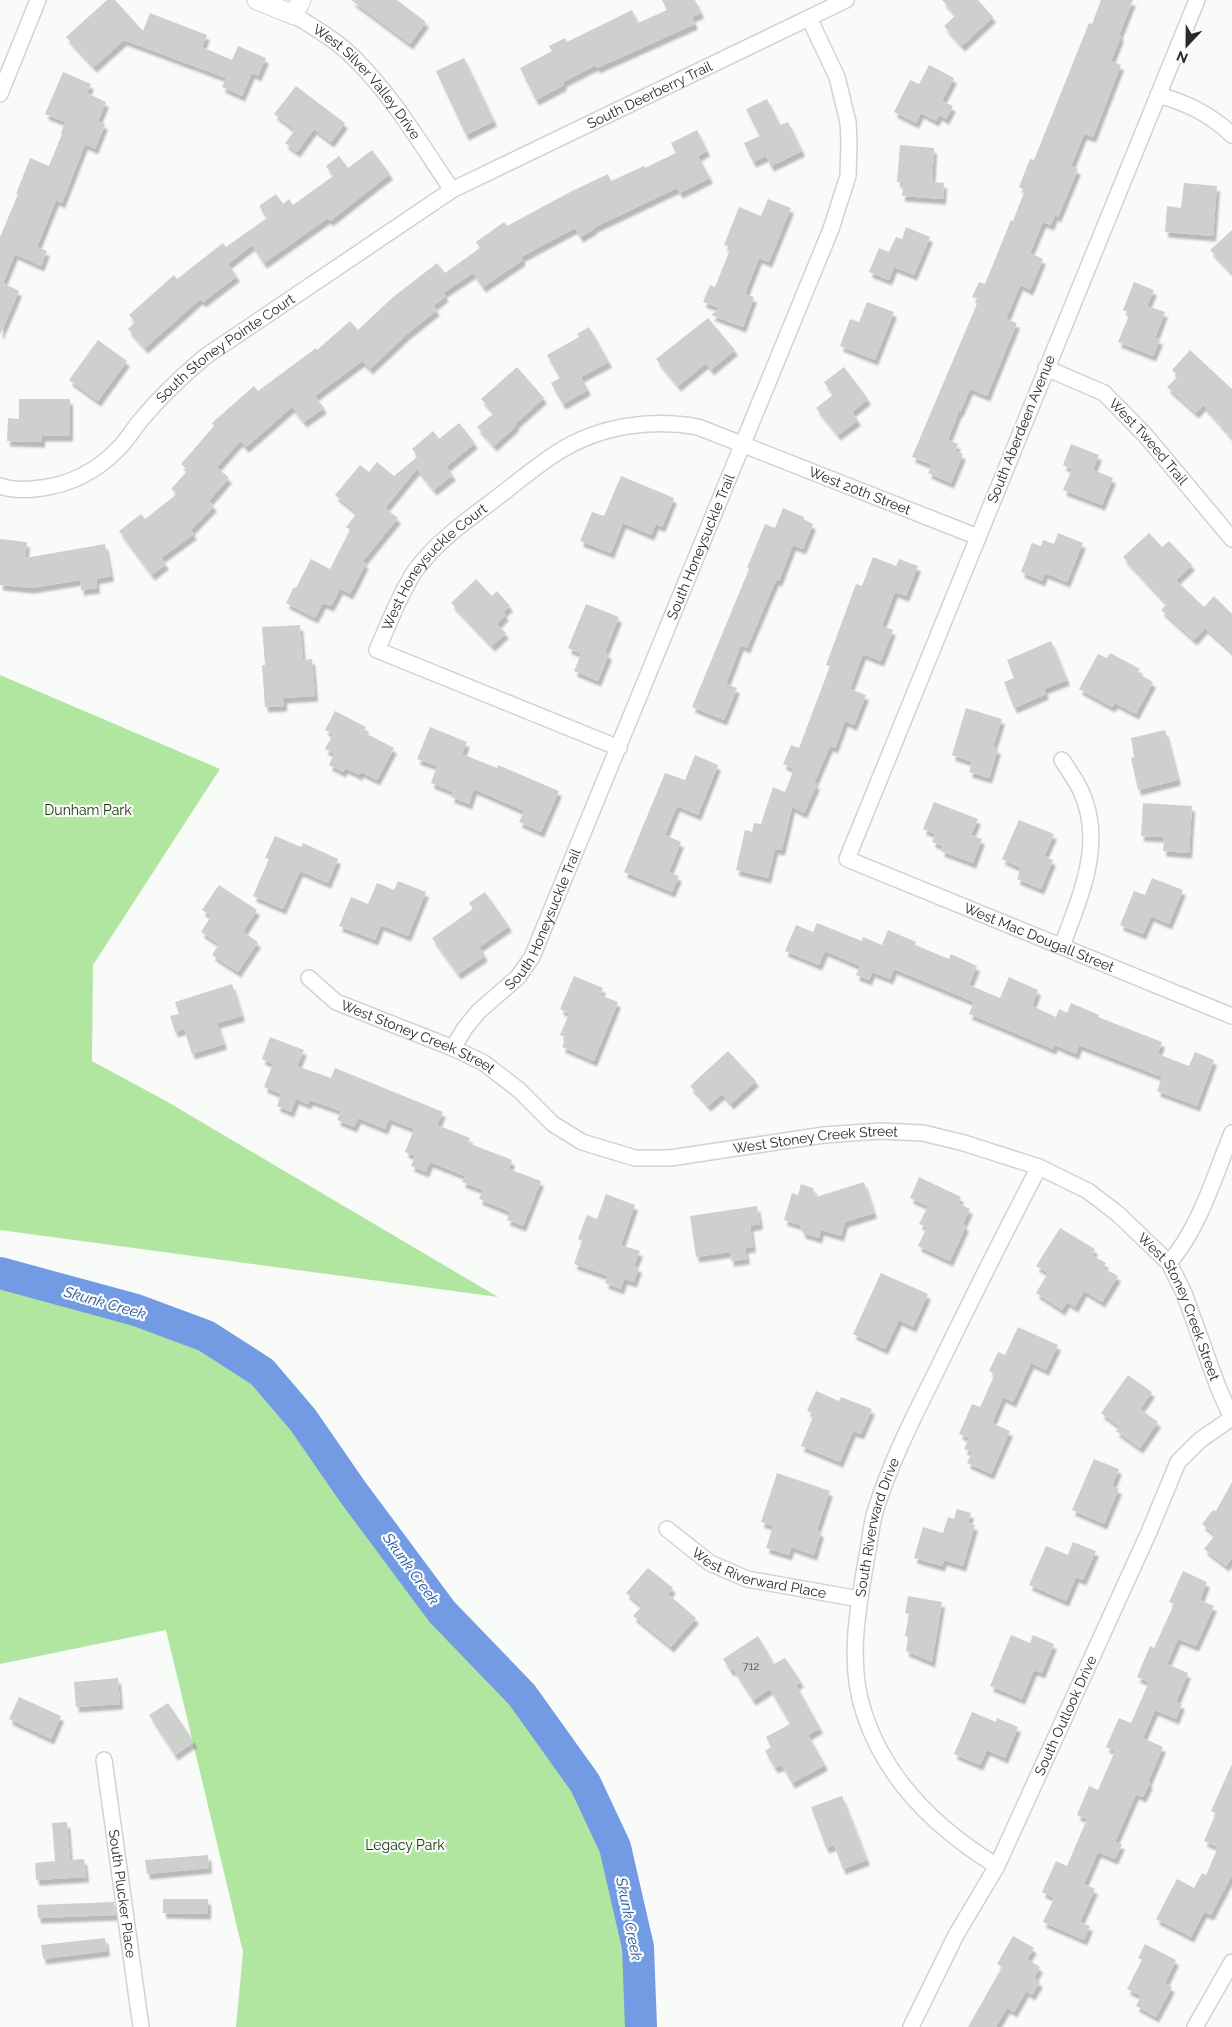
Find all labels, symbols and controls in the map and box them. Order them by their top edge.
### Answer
north arrow [1162,20,1212,70]
street label: West Silver Valley Drive [310,21,424,142]
text: N [1174,48,1190,66]
street label: South Deerberry Trail [584,58,715,132]
street label: South Stoney Pointe Court [153,290,298,406]
street label: South Aberdeen Avenue [984,353,1058,505]
street label: West Tweed Trail [1106,395,1191,488]
street label: West 20th Street [807,463,913,518]
street label: South Honeysuckle Trail [663,471,738,622]
street label: West Honeysuckle Court [379,500,490,633]
park label: Dunham Park [44,802,132,818]
street label: South Honeysuckle Trail [501,846,584,993]
street label: West Mac Dougall Street [962,900,1117,975]
street label: West Stoney Creek Street [339,997,498,1077]
street label: West Stoney Creek Street [732,1123,899,1156]
street label: West Stoney Creek Street [1135,1230,1223,1383]
water label: Skunk Creek [61,1282,148,1323]
street label: South Riverward Drive [852,1455,902,1598]
water label: Skunk Creek [378,1529,443,1608]
street label: West Riverward Place [689,1544,828,1601]
street label: South Outlook Drive [1031,1653,1100,1778]
house number: 712 [743,1660,759,1673]
street label: South Plucker Place [106,1828,139,1959]
park label: Legacy Park [365,1837,445,1853]
water label: Skunk Creek [612,1875,646,1962]

